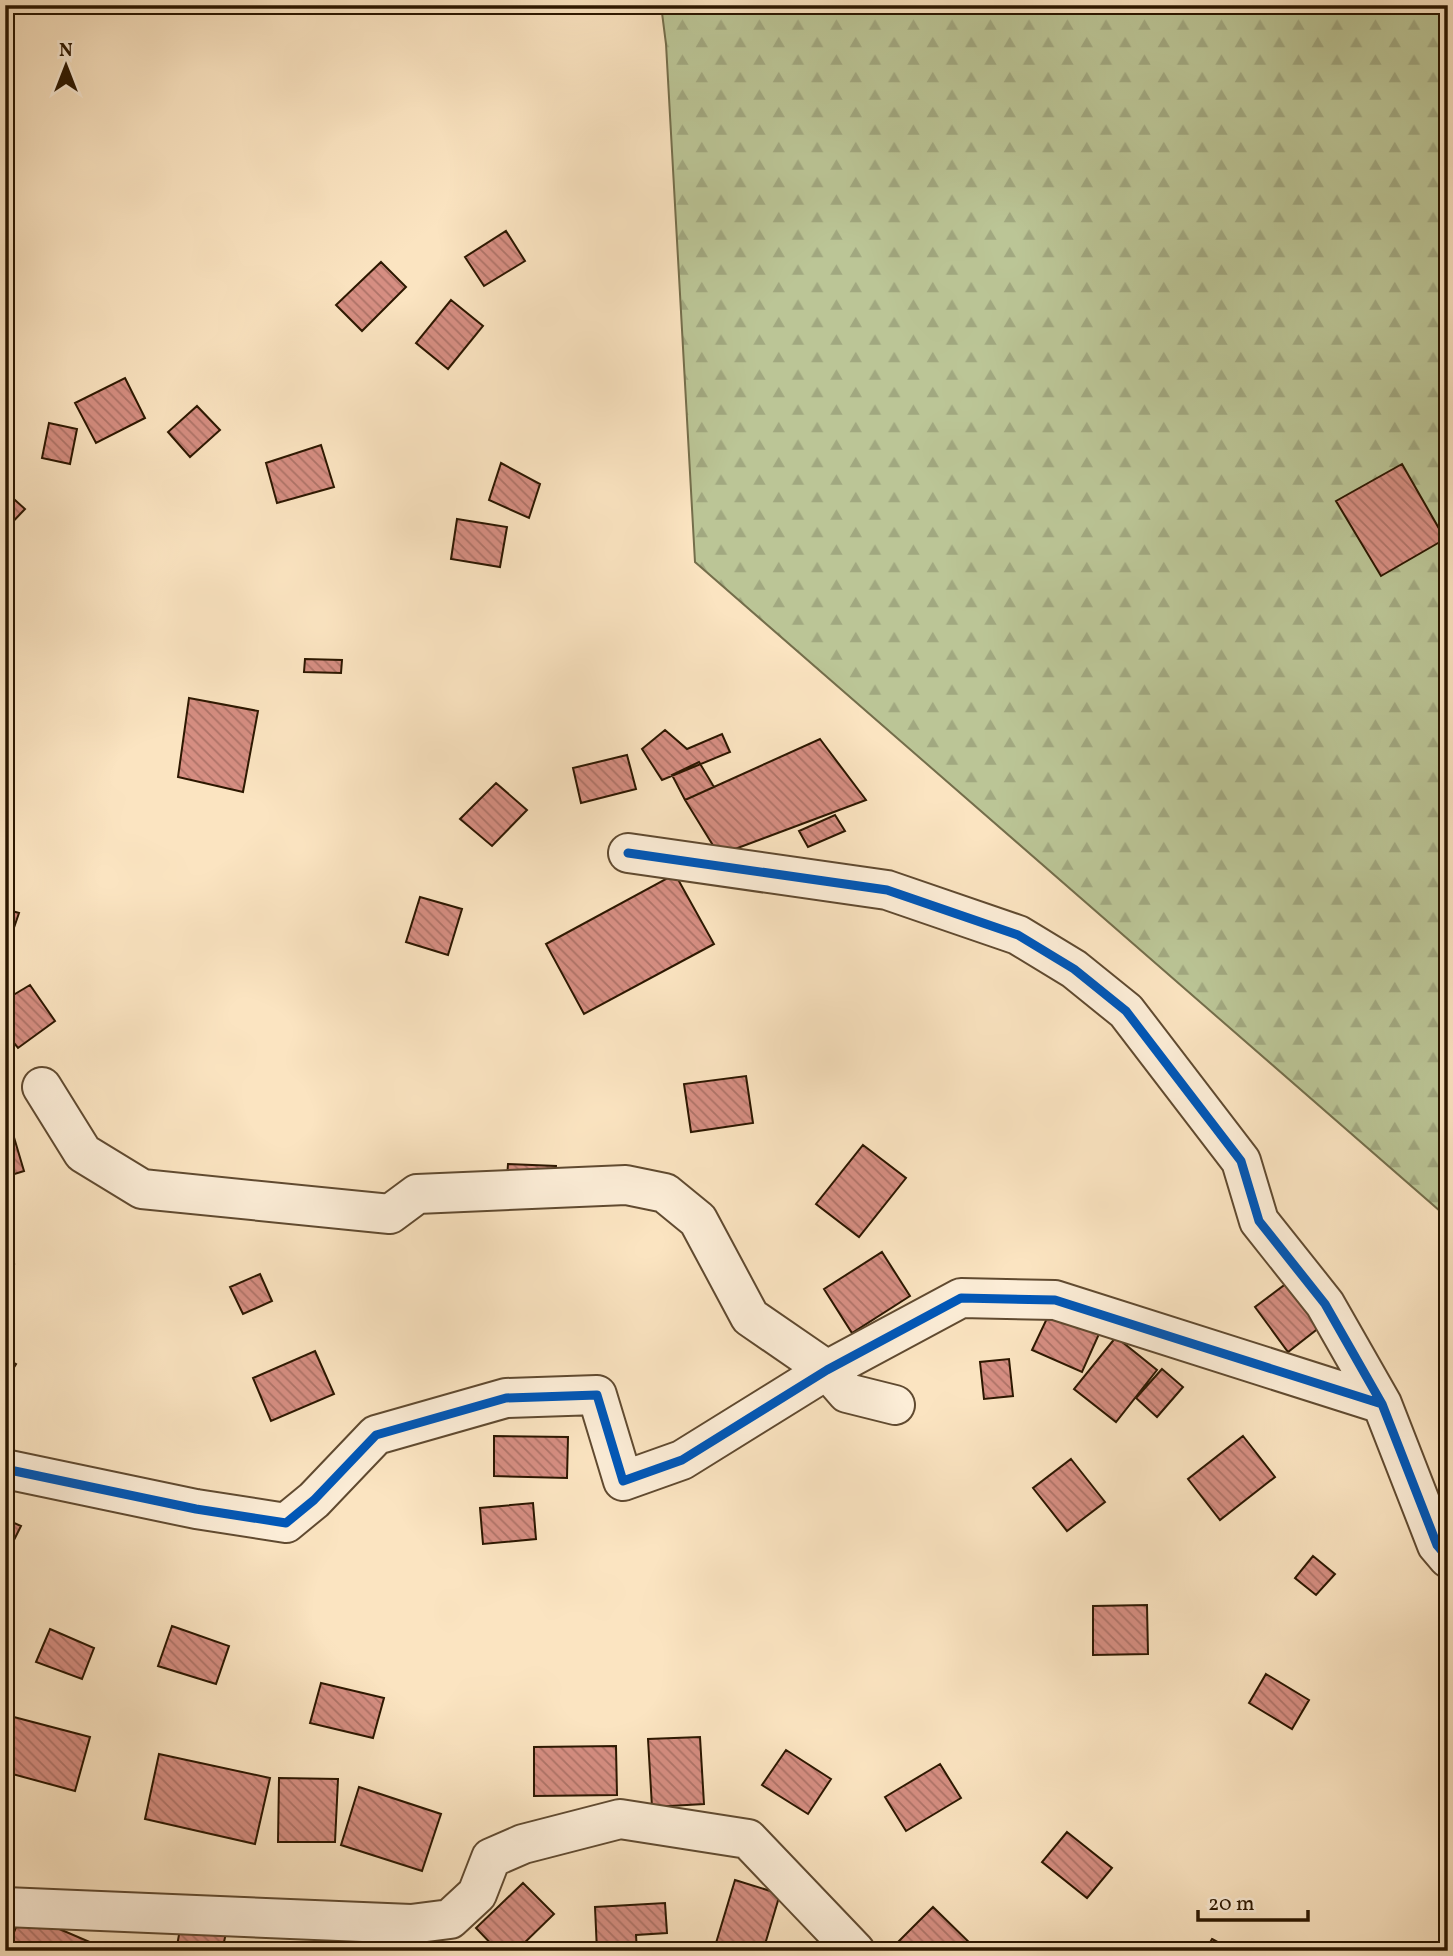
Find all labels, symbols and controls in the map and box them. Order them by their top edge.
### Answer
north arrow [32,32,102,102]
text: N [59,38,73,64]
scale bar [1198,1879,1308,1923]
text: 20 m [1208,1890,1254,1919]

